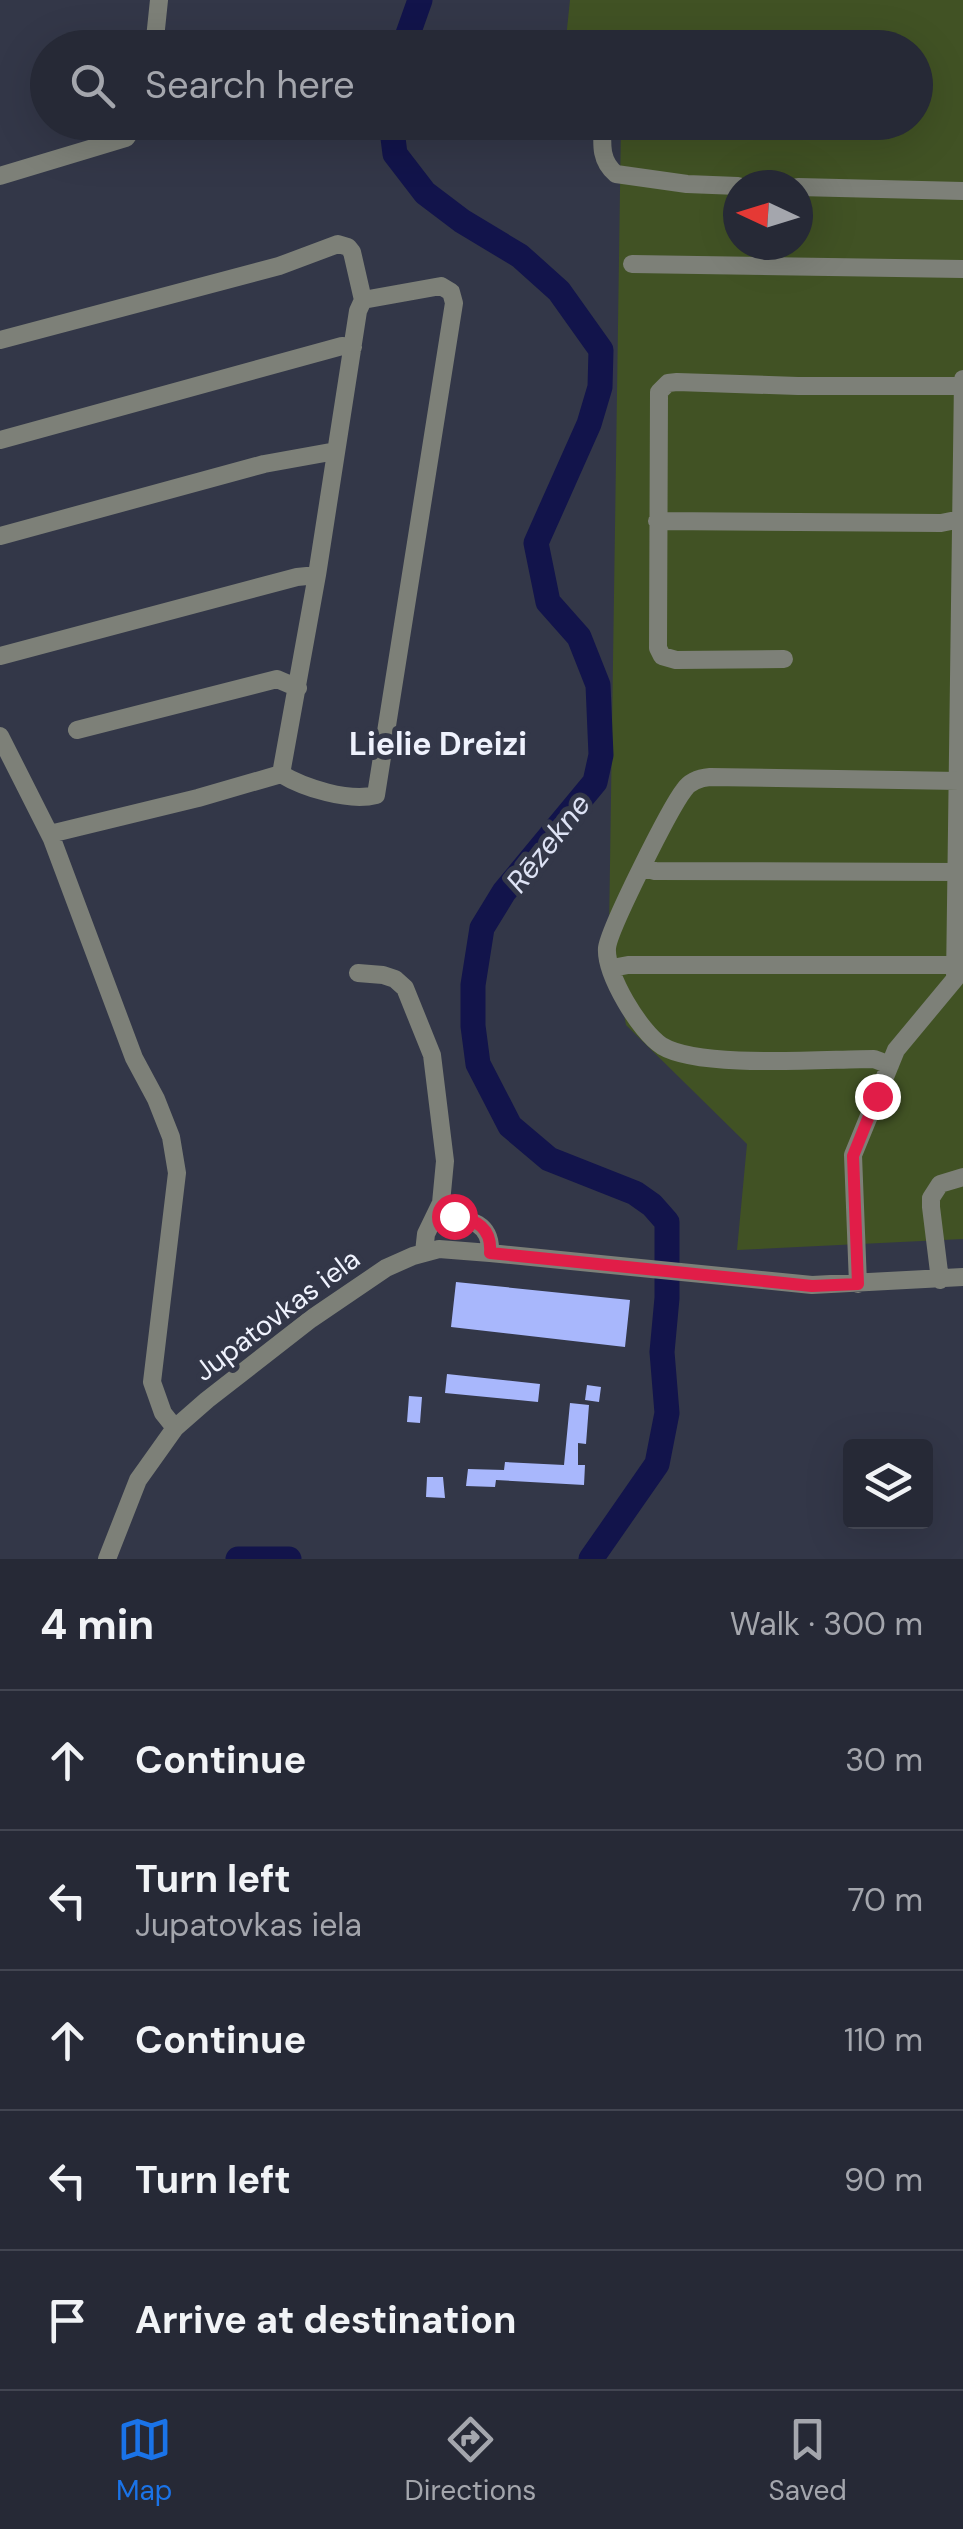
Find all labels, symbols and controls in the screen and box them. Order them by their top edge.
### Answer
search box [30,30,933,140]
icon: search [65,58,120,113]
text: Search here [145,60,355,110]
north arrow [723,170,813,260]
district label: Lielie Dreizi [349,723,527,765]
water label: Rēzekne [497,786,599,900]
route end [855,1074,901,1120]
route start [432,1194,478,1240]
street label: Jupatovkas iela [187,1240,367,1390]
map controls [843,1439,933,1529]
button: layers [843,1439,933,1529]
text: 4 min [40,1597,154,1652]
text: Walk · 300 m [730,1603,923,1645]
icon: ahead [40,1733,95,1788]
text: Continue [135,1735,306,1785]
text: 30 m [845,1739,923,1781]
text: Turn left [135,1854,291,1904]
icon: left [40,1873,95,1928]
text: 70 m [847,1879,923,1921]
text: Jupatovkas iela [135,1904,362,1946]
icon: ahead [40,2013,95,2068]
text: Continue [135,2015,306,2065]
text: 110 m [844,2019,923,2061]
icon: left [40,2153,95,2208]
text: Turn left [135,2155,291,2205]
text: 90 m [844,2159,923,2201]
icon: arrive [40,2293,95,2348]
text: Arrive at destination [135,2295,517,2345]
tab: Map [116,2412,172,2509]
tab: Directions [405,2412,536,2509]
tab: Saved [768,2412,847,2509]

